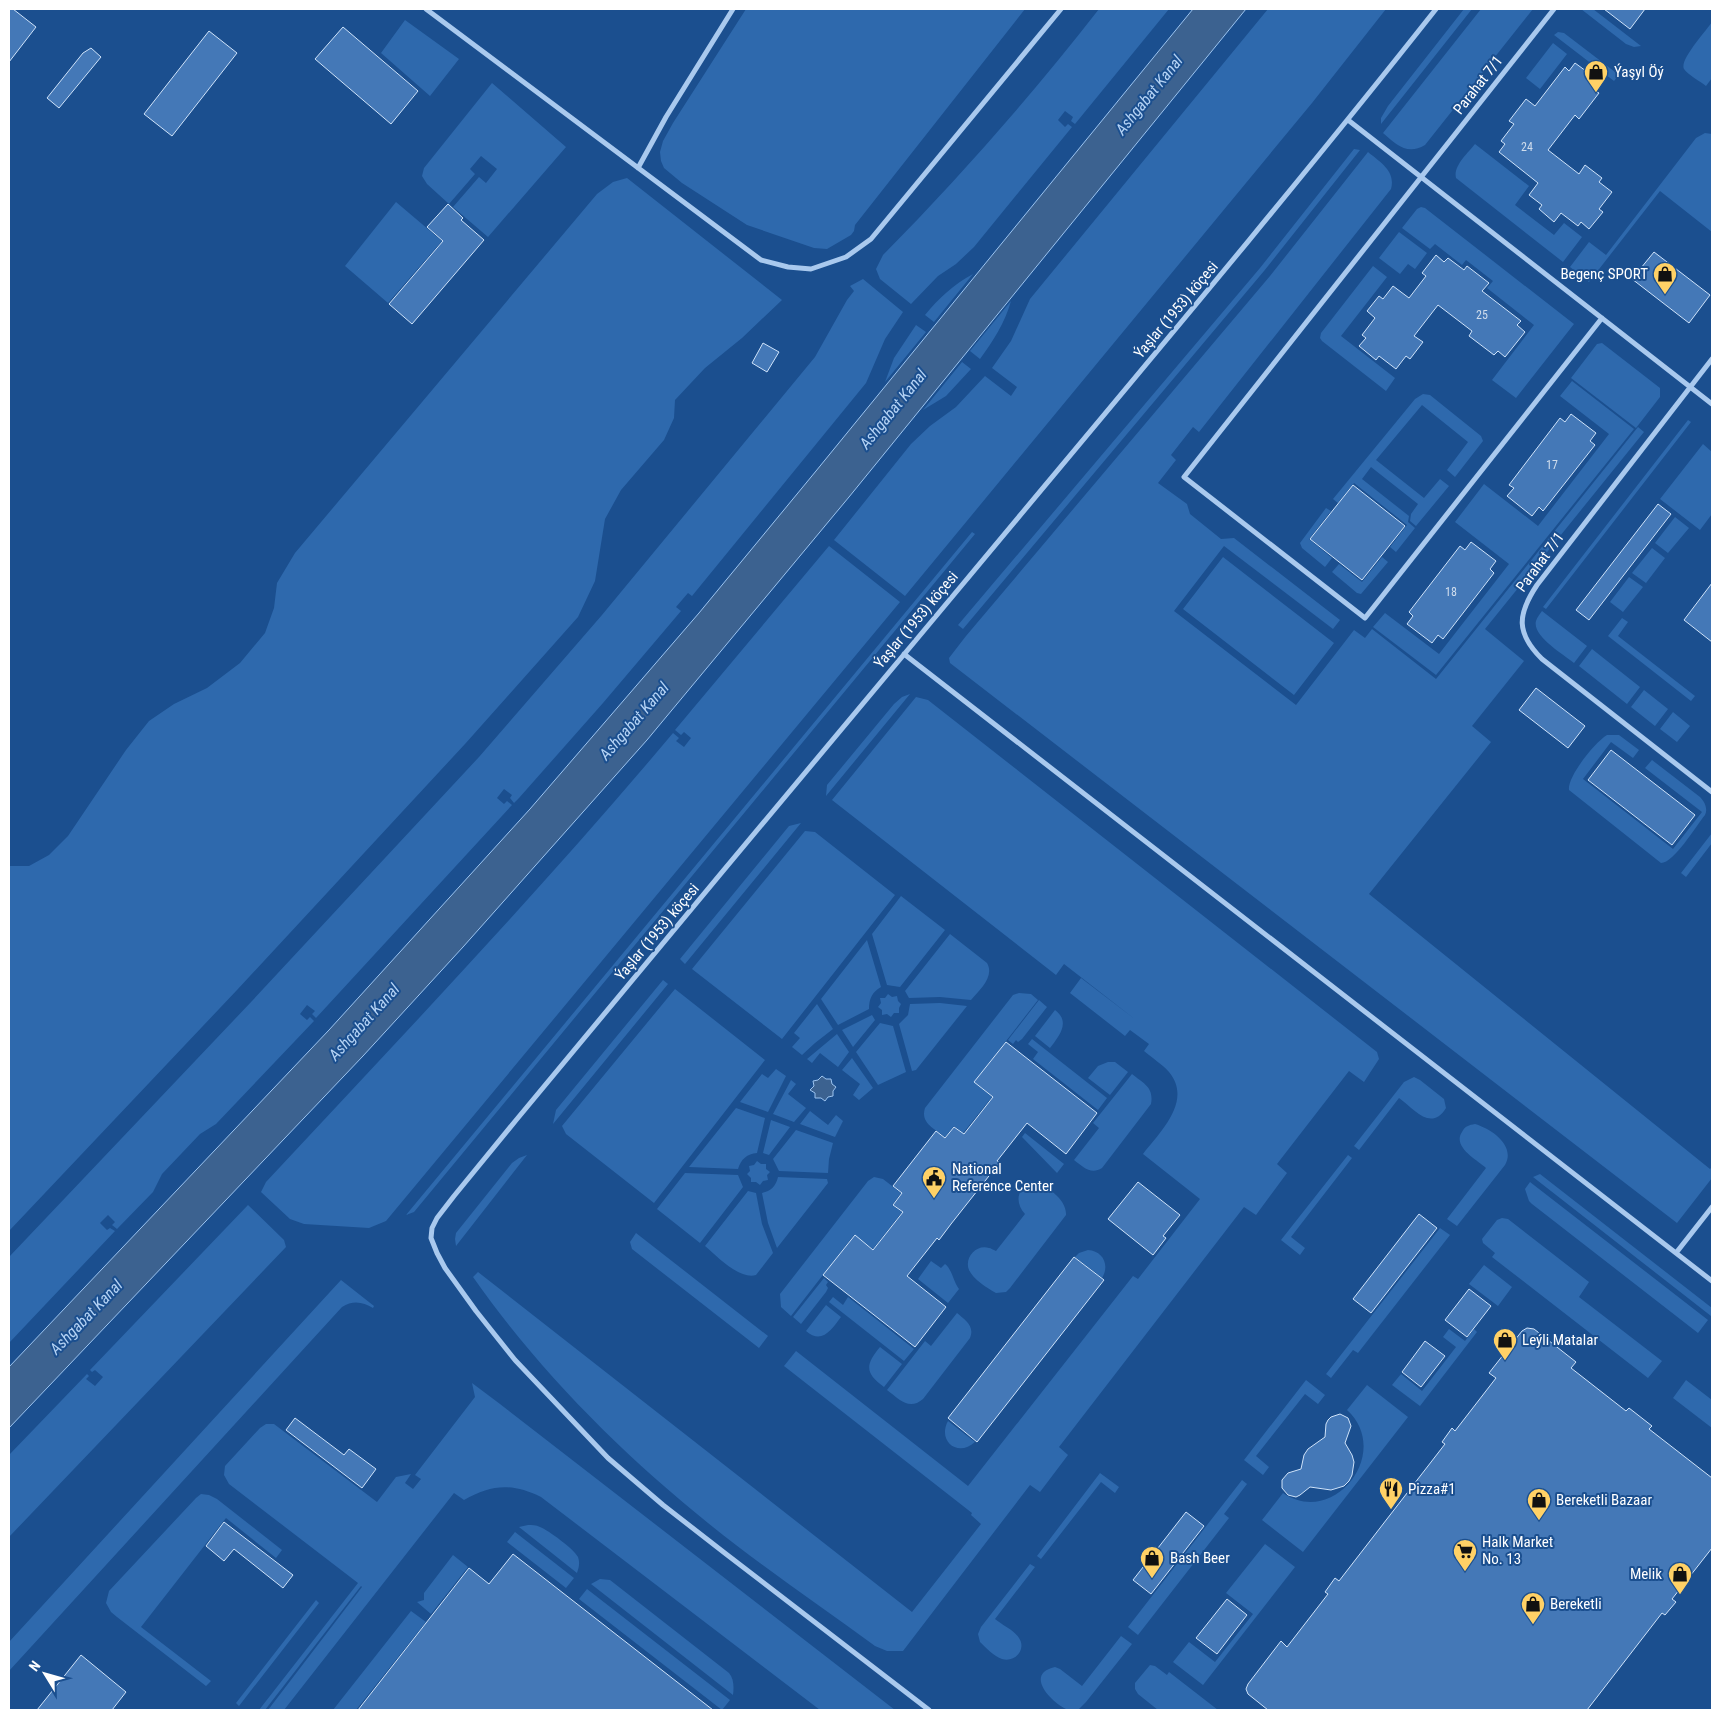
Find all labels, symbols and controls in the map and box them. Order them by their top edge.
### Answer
water label: Ashgabat Kanal [1111,51,1187,139]
street label: Parahat 7/1 [1449,52,1507,118]
shop icon: Ýaşyl Öý [1583,59,1609,93]
place label: Ýaşyl Öý [1614,63,1664,81]
house number: 24 [1521,140,1533,154]
street label: Ýaşlar (1953) köçesi [1130,258,1222,362]
shop icon: Begenç SPORT [1652,261,1678,295]
place label: Begenç SPORT [1560,265,1648,283]
house number: 25 [1476,308,1488,322]
water label: Ashgabat Kanal [855,365,931,453]
house number: 17 [1546,458,1558,472]
street label: Parahat 7/1 [1512,529,1568,595]
street label: Ýaşlar (1953) köçesi [870,568,962,672]
house number: 18 [1445,585,1457,599]
water label: Ashgabat Kanal [595,678,673,764]
street label: Ýaşlar (1953) köçesi [611,880,703,984]
water label: Ashgabat Kanal [324,980,404,1065]
place label: National Reference Center [952,1160,1054,1195]
public building icon: National Reference Center [921,1165,947,1199]
water label: Ashgabat Kanal [45,1275,127,1359]
shop icon: Leýli Matalar [1492,1327,1518,1361]
place label: Leýli Matalar [1522,1331,1598,1349]
restaurant icon: Pizza#1 [1378,1476,1404,1510]
place label: Pizza#1 [1408,1480,1456,1498]
shop icon: Bereketli Bazaar [1526,1487,1552,1521]
place label: Bereketli Bazaar [1556,1491,1652,1509]
place label: Halk Market No. 13 [1482,1533,1553,1568]
supermarket icon: Halk Market No. 13 [1452,1538,1478,1572]
shop icon: Bash Beer [1139,1545,1165,1579]
place label: Bash Beer [1170,1549,1230,1567]
shop icon: Melik [1667,1561,1693,1595]
place label: Melik [1630,1565,1662,1583]
shop icon: Bereketli [1520,1591,1546,1625]
place label: Bereketli [1550,1595,1602,1613]
north arrow [20,1649,70,1699]
text: N [26,1658,44,1674]

